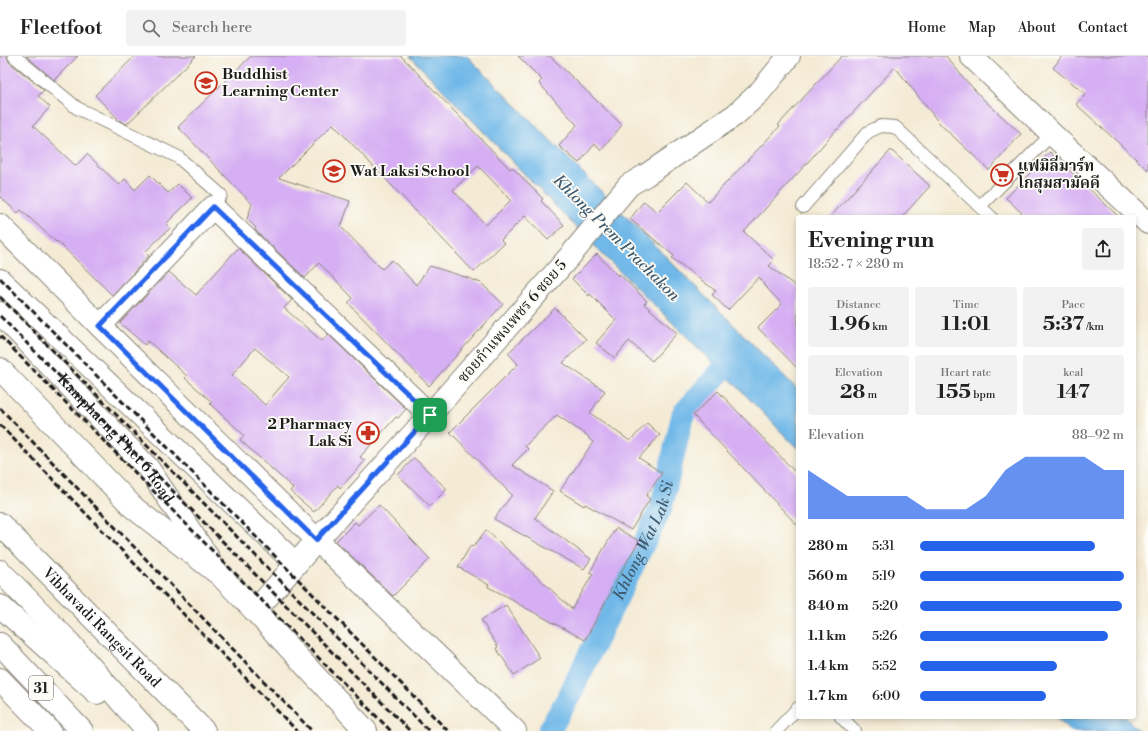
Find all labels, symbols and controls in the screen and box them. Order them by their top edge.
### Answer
search box [126,10,406,46]
text: Fleetfoot [20,16,102,40]
icon: search [140,17,162,39]
text: Search here [172,18,252,37]
text: Home [908,19,946,37]
text: Map [968,19,996,37]
text: About [1018,19,1056,37]
text: Contact [1078,19,1128,37]
place label: Buddhist Learning Center [222,65,339,101]
school or university icon: Buddhist Learning Center [193,70,219,96]
place label: แฟมิลี่มาร์ท โกสุมสามัคคี [1017,155,1100,194]
school or university icon: Wat Laksi School [321,158,347,184]
place label: Wat Laksi School [349,162,470,181]
supermarket icon: แฟมิลี่มาร์ท โกสุมสามัคคี [989,162,1015,188]
water label: Khlong Prem Prachakon [549,170,685,306]
text: Evening run [808,227,934,254]
button: share [1082,228,1124,270]
street label: ซอยกำแพงเพชร 6 ซอย 5 [454,256,571,387]
text: 18:52 · 7 × 280 m [808,256,904,272]
text: Distance [836,298,881,312]
text: Time [953,298,979,312]
text: Pace [1062,298,1085,312]
text: 1.96 [830,312,870,337]
text: 11:01 [942,312,990,337]
text: 5:37 [1043,312,1084,337]
text: km [870,320,888,334]
text: /km [1084,320,1104,334]
text: Elevation [835,366,882,380]
text: Heart rate [941,366,991,380]
text: kcal [1063,366,1083,380]
street label: Kamphaeng Phet 6 Road [53,370,178,507]
text: 28 [840,380,865,405]
text: 155 [937,380,971,405]
text: 147 [1057,380,1090,405]
text: m [865,388,877,402]
text: bpm [971,388,995,402]
pin [413,398,447,432]
icon: arrive [419,404,441,426]
place label: 2 Pharmacy Lak Si [267,415,352,451]
pharmacy icon: 2 Pharmacy Lak Si [355,420,381,446]
text: Elevation [808,427,864,443]
text: 88–92 m [1072,427,1124,443]
water label: Khlong Wat Lak Si [609,479,678,604]
text: 280 m [808,538,848,554]
text: 5:31 [872,538,895,554]
street label: Vibhavadi Rangsit Road [37,563,165,692]
text: 560 m [808,568,848,584]
text: 5:19 [872,568,895,584]
text: 840 m [808,598,849,614]
text: 5:20 [872,598,898,614]
text: 1.1 km [808,628,846,644]
text: 5:26 [872,628,897,644]
text: 1.4 km [808,658,849,674]
text: 5:52 [872,658,897,674]
road number: 31 [29,676,53,700]
text: 1.7 km [808,688,848,704]
text: 6:00 [872,688,900,704]

